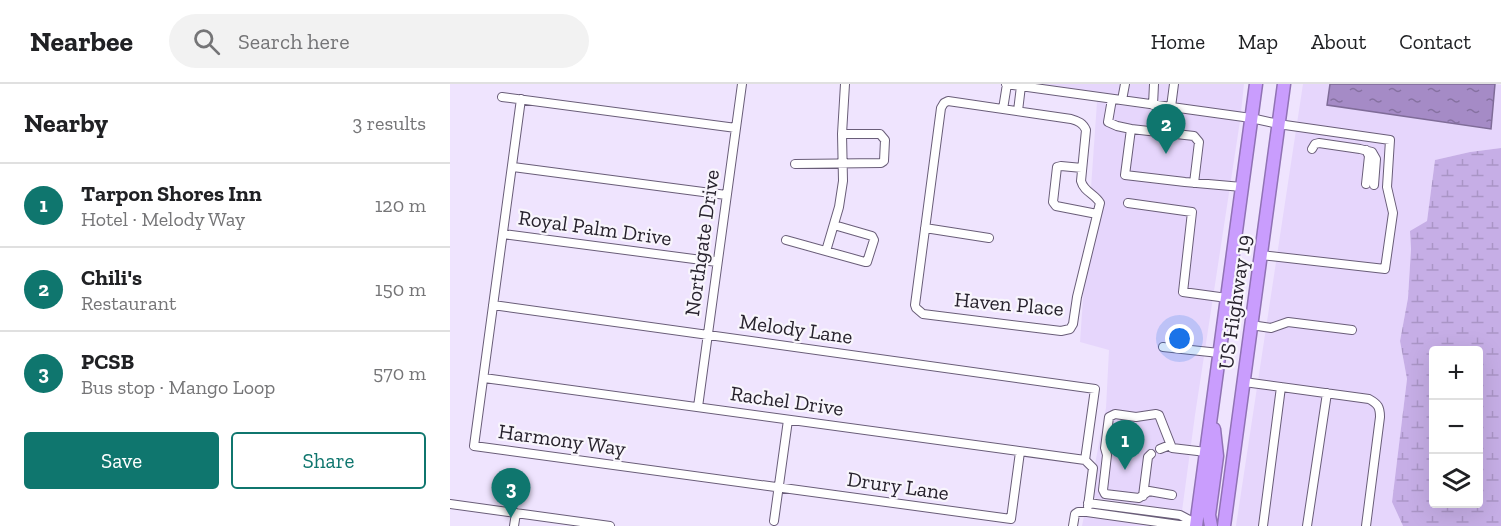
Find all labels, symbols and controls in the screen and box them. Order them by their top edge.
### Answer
search box [169,14,589,68]
text: Nearbee [30,25,133,58]
icon: search [190,25,223,58]
text: Search here [238,28,350,55]
text: Home [1151,29,1205,54]
text: Map [1238,29,1278,54]
text: About [1311,29,1366,54]
text: Contact [1399,29,1471,54]
pin: 2 [1146,104,1186,154]
text: Nearby [24,107,108,139]
text: 3 results [352,111,426,135]
street label: Northgate Drive [679,168,724,318]
text: Tarpon Shores Inn [81,180,262,207]
text: 1 [39,193,48,217]
text: 120 m [375,193,426,217]
street label: Royal Palm Drive [517,204,673,251]
text: Hotel · Melody Way [81,207,245,231]
street label: US Highway 19 [1213,233,1256,371]
text: Chili's [81,264,142,291]
text: 2 [38,277,49,301]
text: 150 m [375,277,426,301]
street label: Haven Place [953,286,1065,321]
text: Restaurant [81,291,177,315]
street label: Melody Lane [738,308,854,349]
your location [1165,324,1194,353]
map controls [1429,346,1483,508]
button: + [1429,346,1483,400]
text: PCSB [81,348,134,375]
text: 3 [38,361,49,385]
text: 570 m [373,361,426,385]
text: Bus stop · Mango Loop [81,375,275,399]
street label: Rachel Drive [729,380,845,421]
button: − [1429,400,1483,454]
street label: Harmony Way [497,418,628,461]
pin: 1 [1106,420,1144,470]
button: Save [24,432,219,489]
button: Share [231,432,426,489]
button: layers [1429,454,1483,508]
street label: Drury Lane [845,466,951,505]
pin: 3 [492,468,530,518]

